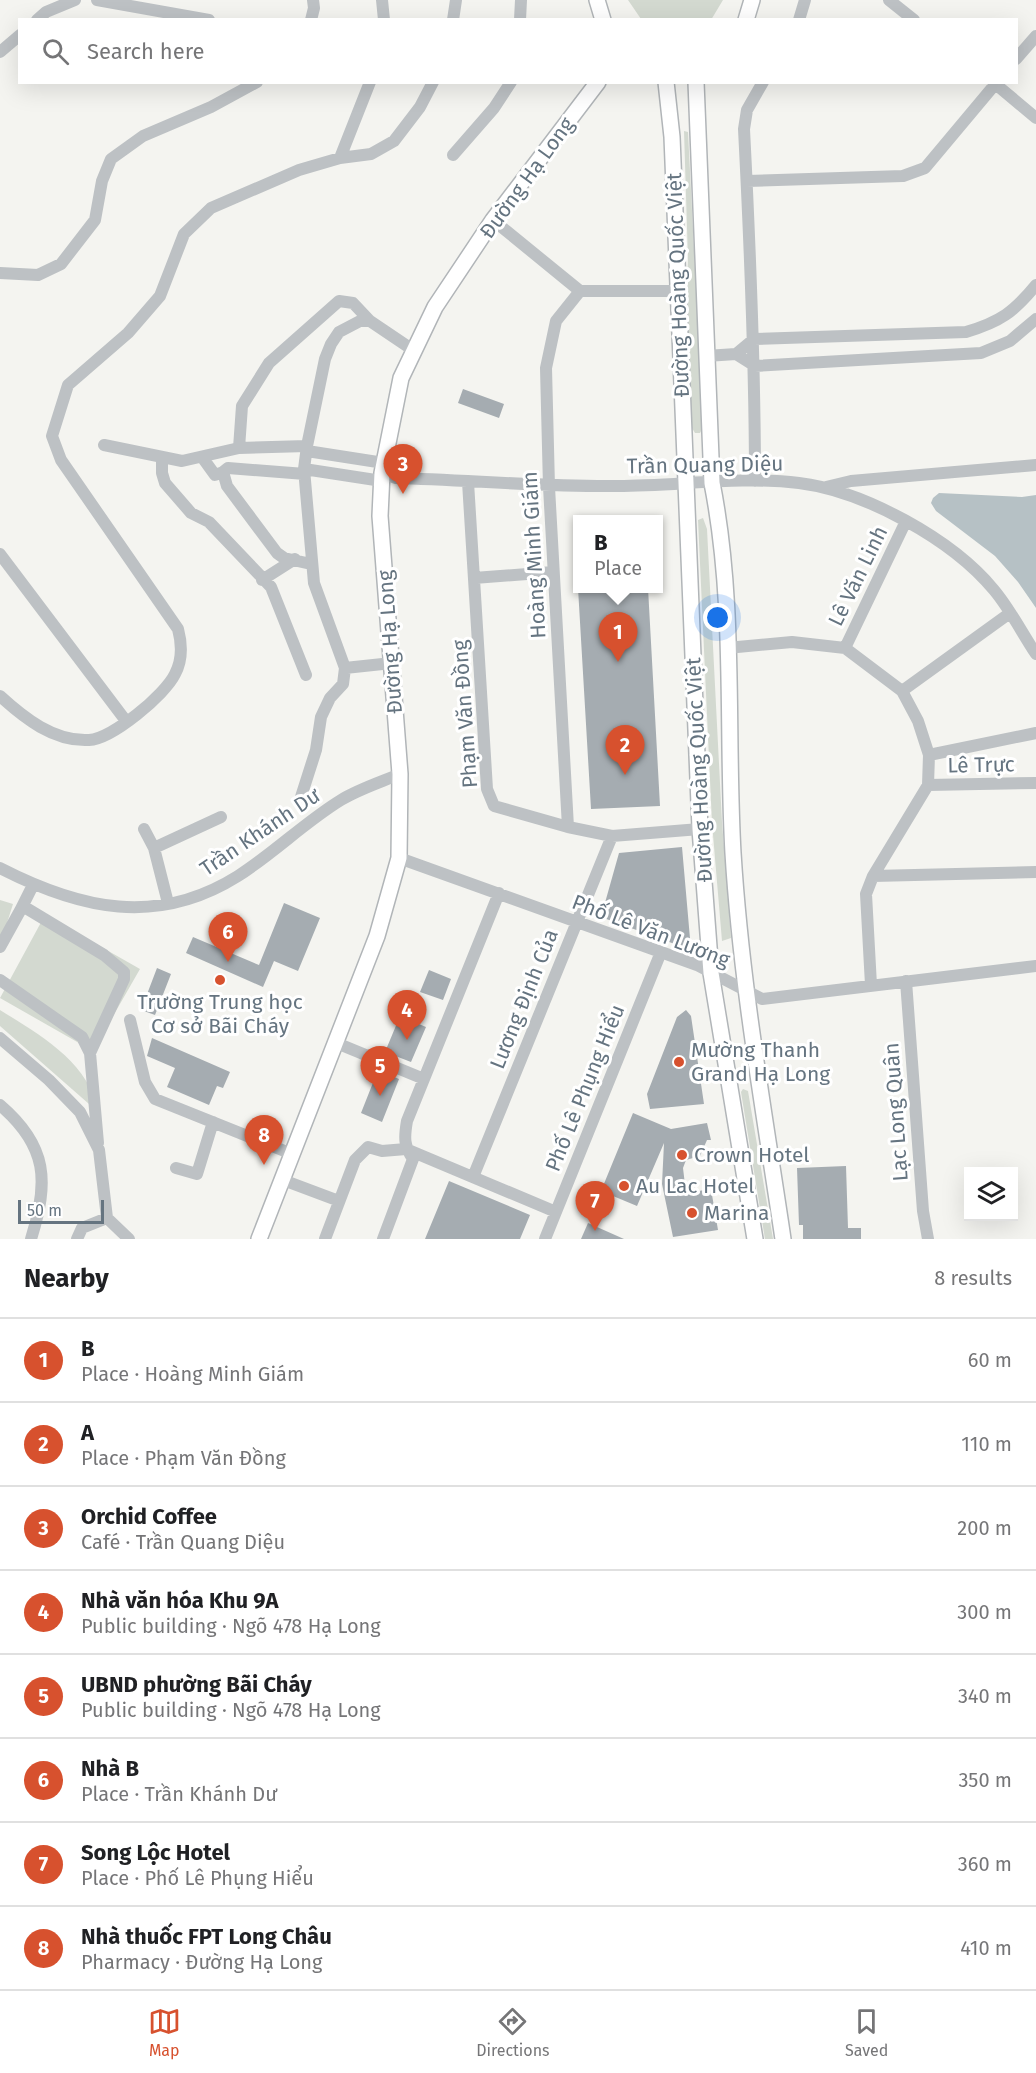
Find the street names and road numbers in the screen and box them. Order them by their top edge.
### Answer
street label: Đường Hạ Long [474,112,580,244]
street label: Đường Hoàng Quốc Việt [661,172,695,398]
street label: Trần Quang Diệu [626,451,784,479]
street label: Hoàng Minh Giám [517,471,551,639]
street label: Lê Văn Linh [823,522,893,630]
street label: Đường Hạ Long [372,569,408,715]
street label: Phạm Văn Đồng [447,639,483,789]
street label: Đường Hoàng Quốc Việt [680,657,718,883]
street label: Lê Trực [947,751,1015,779]
street label: Trần Khánh Dư [195,782,325,882]
street label: Phố Lê Văn Lương [568,889,734,973]
street label: Lương Định Của [484,925,564,1073]
street label: Phố Lê Phụng Hiểu [539,1000,630,1175]
street label: Lạc Long Quân [878,1042,914,1182]

